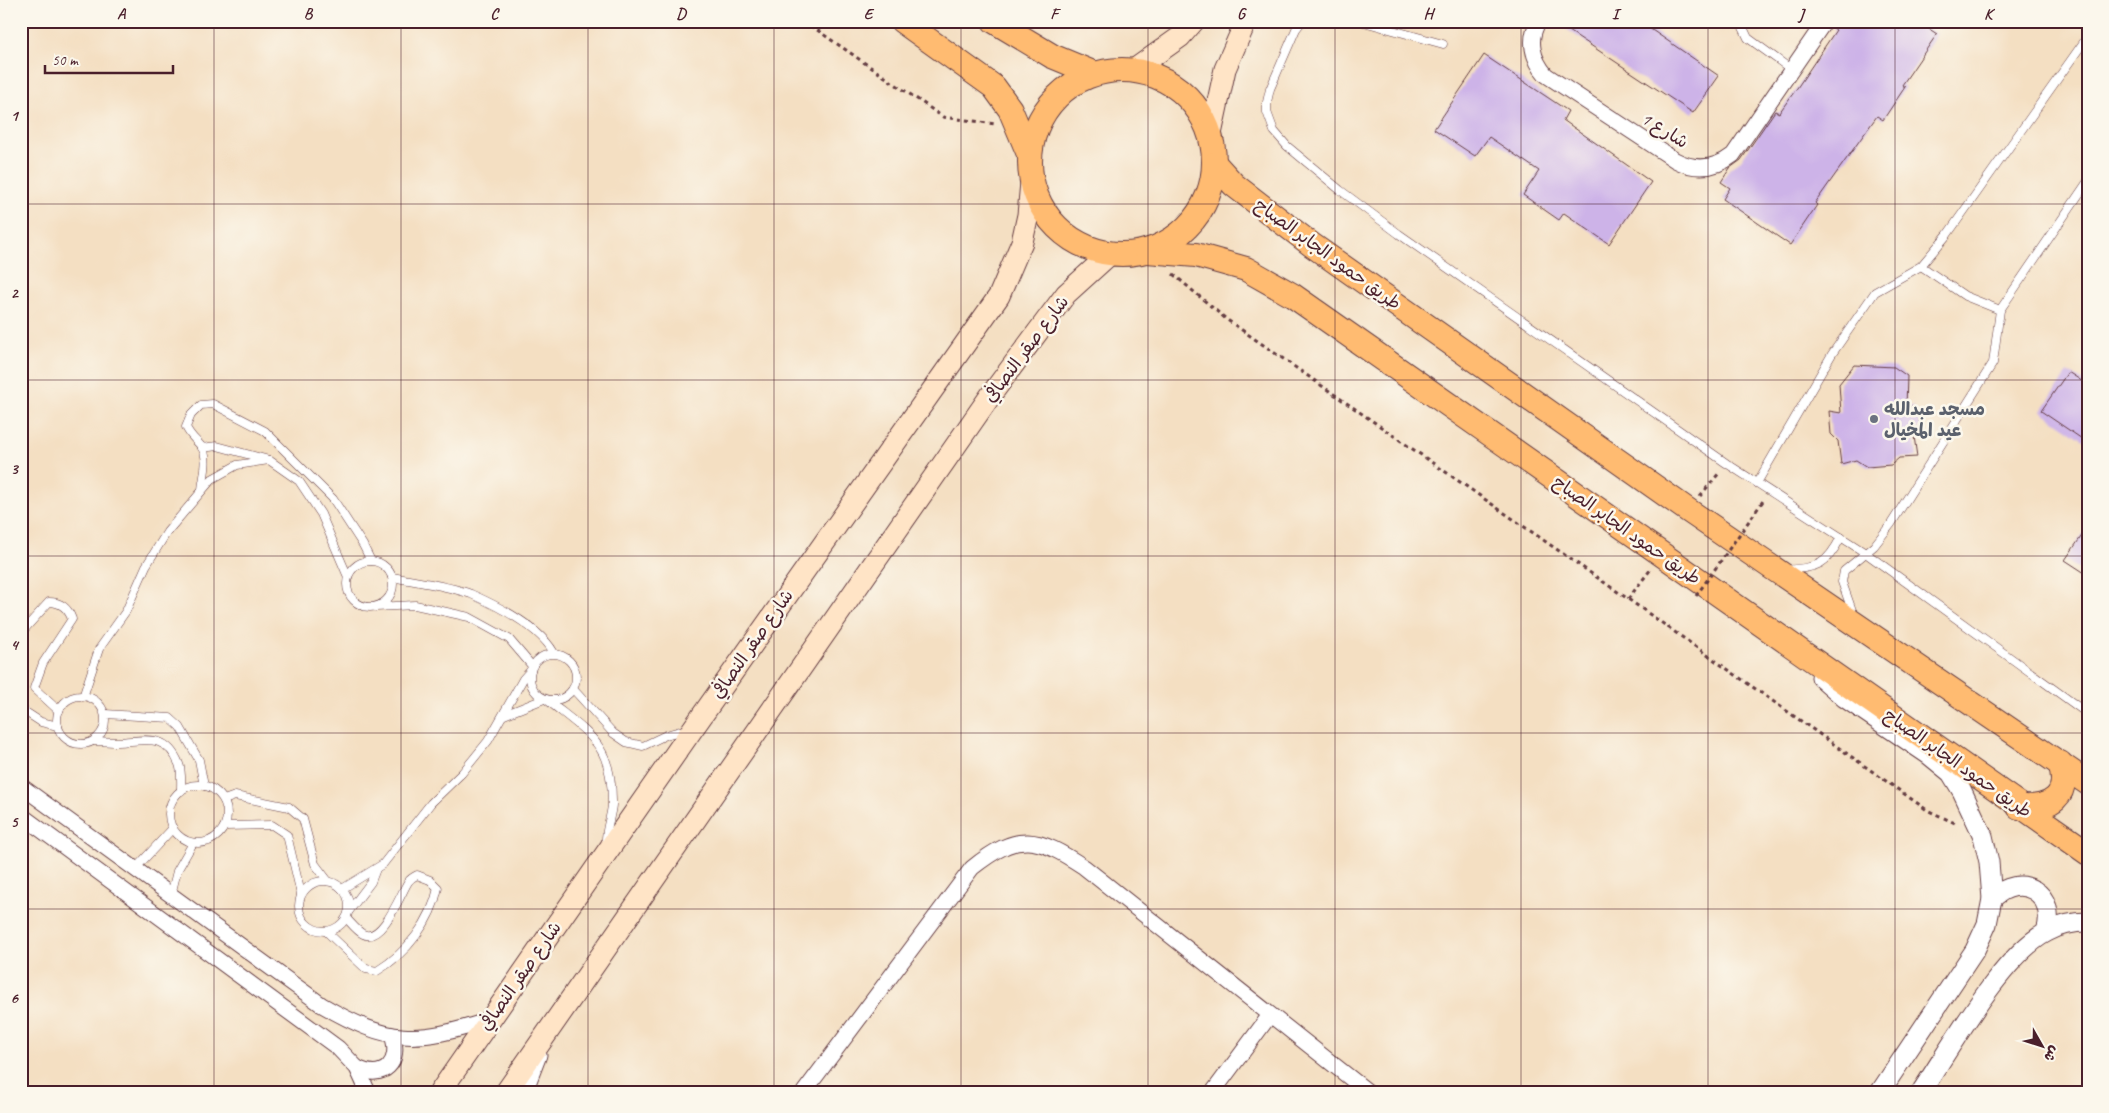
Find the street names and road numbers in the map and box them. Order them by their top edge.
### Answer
street label: شارع 1 [1637,107,1693,154]
street label: طريق حمود الجابر الصباح [1250,194,1405,315]
street label: شارع صقر النصافي [978,291,1075,408]
street label: طريق حمود الجابر الصباح [1548,471,1705,590]
street label: شارع صقر النصافي [705,585,799,704]
street label: طريق حمود الجابر الصباح [1879,704,2036,823]
street label: شارع صقر النصافي [473,917,567,1036]

